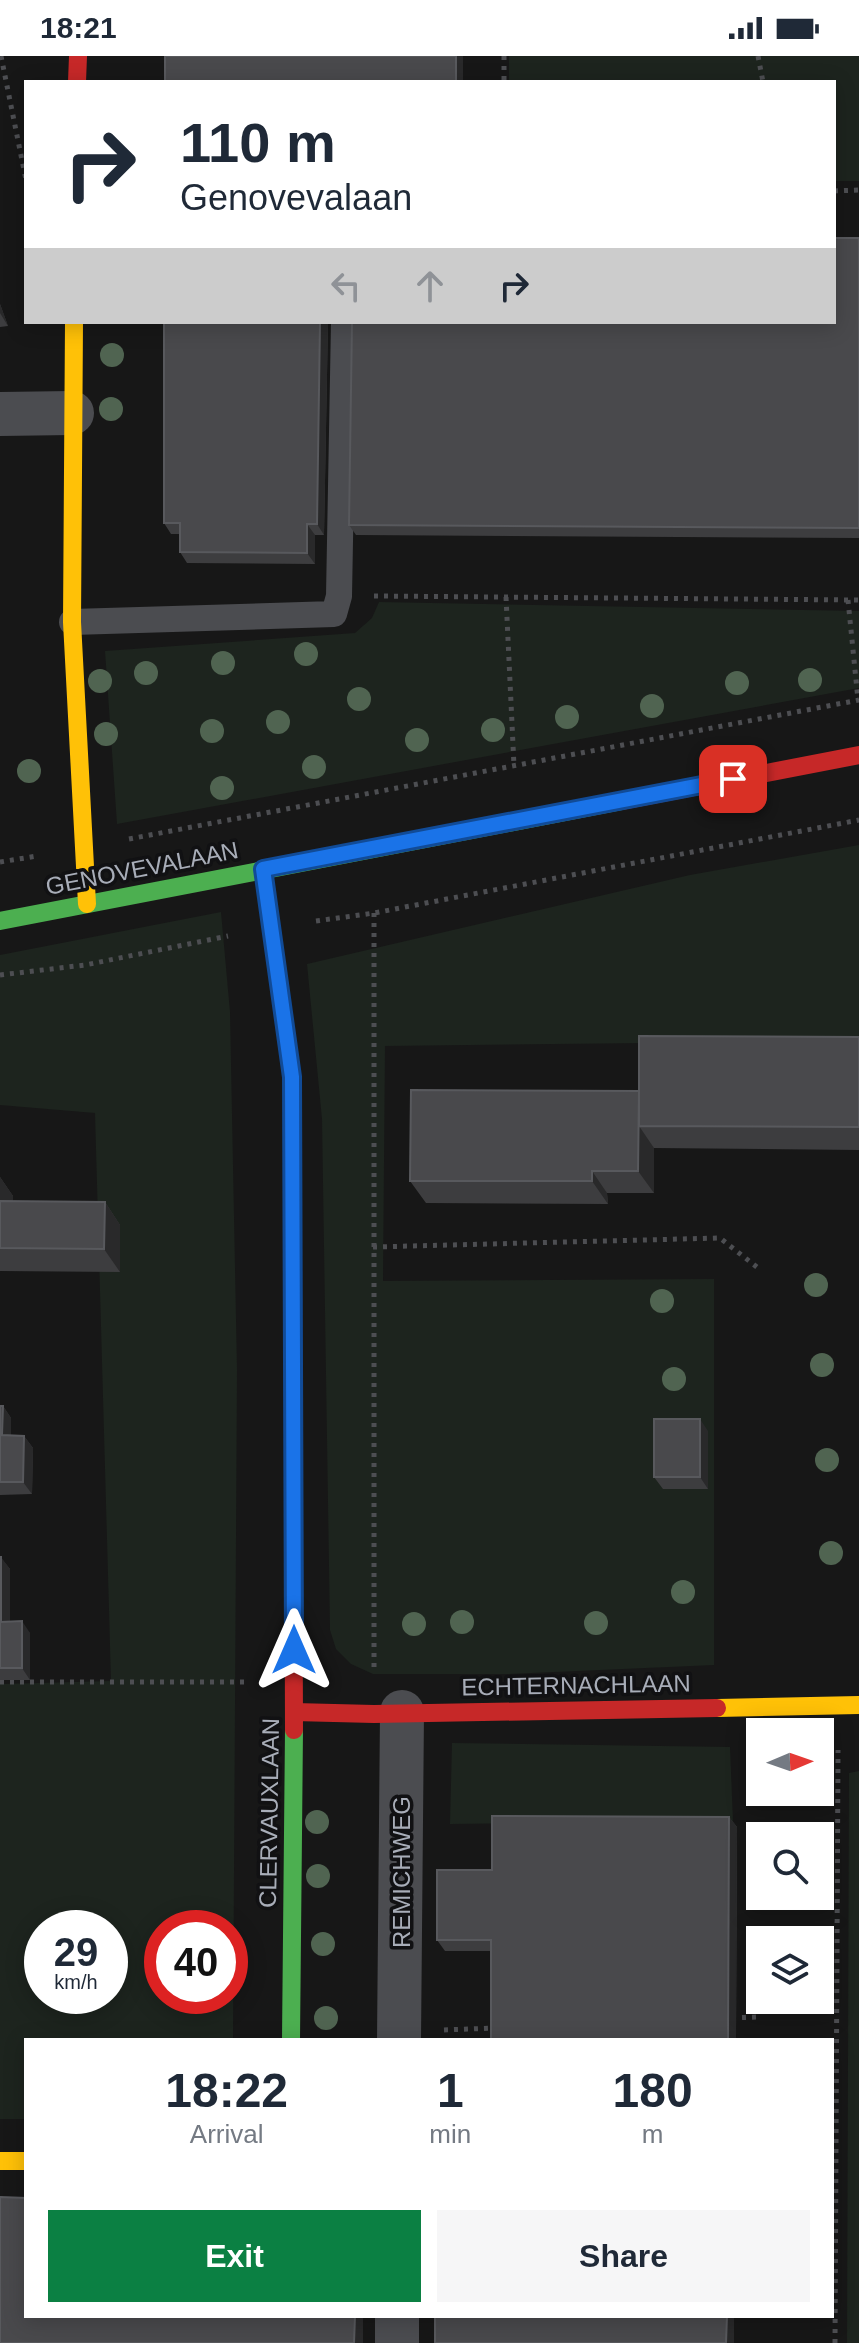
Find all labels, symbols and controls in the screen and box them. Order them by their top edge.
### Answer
text: 18:21 [40,11,117,44]
text: 110 m [180,111,336,174]
icon: right [48,112,152,216]
text: Genovevalaan [180,177,412,218]
icon: left [324,264,368,308]
icon: ahead [408,264,452,308]
icon: right [492,264,536,308]
pin [699,745,767,813]
icon: arrive [711,757,755,801]
street label: GENOVEVALAAN [43,836,241,900]
position arrow [252,1608,336,1692]
street label: ECHTERNACHLAAN [461,1670,691,1700]
street label: CLERVAUXLAAN [254,1718,284,1908]
north arrow [746,1718,834,1806]
map controls [746,1718,834,2014]
street label: REMICHWEG [388,1796,415,1948]
button: search [746,1822,834,1910]
speed limit sign: 40 [144,1910,248,2014]
button: layers [746,1926,834,2014]
text: 29 [54,1930,98,1974]
text: km/h [54,1971,98,1993]
text: 18:22 [165,2064,288,2117]
text: 1 [437,2064,464,2117]
text: 180 [613,2064,693,2117]
text: Arrival [190,2119,264,2149]
text: min [429,2119,471,2149]
text: m [642,2119,663,2149]
button: Exit [48,2210,421,2302]
button: Share [437,2210,810,2302]

